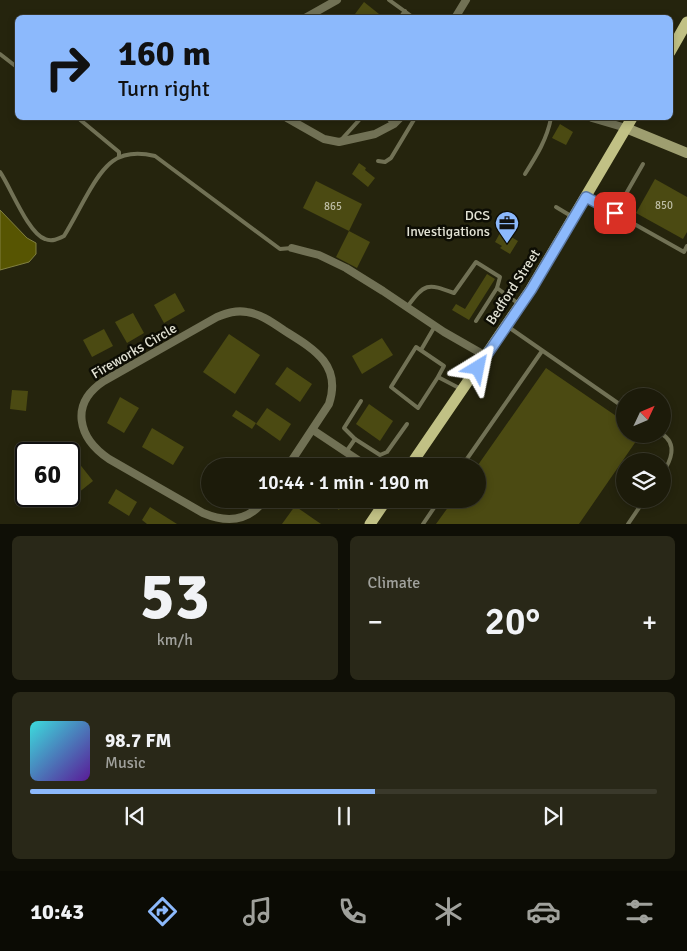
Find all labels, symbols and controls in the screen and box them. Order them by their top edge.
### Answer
text: 160 m [118,32,211,75]
icon: right [35,35,100,100]
text: Turn right [118,75,210,102]
pin [594,192,636,234]
icon: arrive [601,199,629,227]
house number: 850 [655,199,673,212]
house number: 865 [324,200,342,213]
place label: DCS Investigations [406,207,490,240]
office icon: DCS Investigations [494,210,520,244]
street label: Bedford Street [482,246,544,328]
street label: Fireworks Circle [88,320,180,382]
position arrow [451,341,503,393]
north arrow [616,388,671,442]
map controls [616,388,671,508]
speed limit sign: 60 [15,442,80,507]
button: layers [616,453,671,508]
text: 10:44 · 1 min · 190 m [258,471,429,495]
text: 53 [140,557,210,637]
text: Climate [368,573,420,593]
text: 20° [484,598,540,645]
text: − [368,605,383,639]
text: + [642,605,657,639]
text: km/h [157,630,193,650]
text: 98.7 FM [105,729,171,753]
text: Music [105,753,146,773]
icon: previous [121,802,149,830]
icon: pause [330,802,358,830]
icon: next [539,802,567,830]
icon: directions [145,894,180,929]
icon: music [240,894,275,929]
icon: phone [335,894,370,929]
icon: climate [431,894,466,929]
icon: car [526,894,561,929]
icon: filters [622,894,657,929]
text: 10:43 [30,898,84,925]

